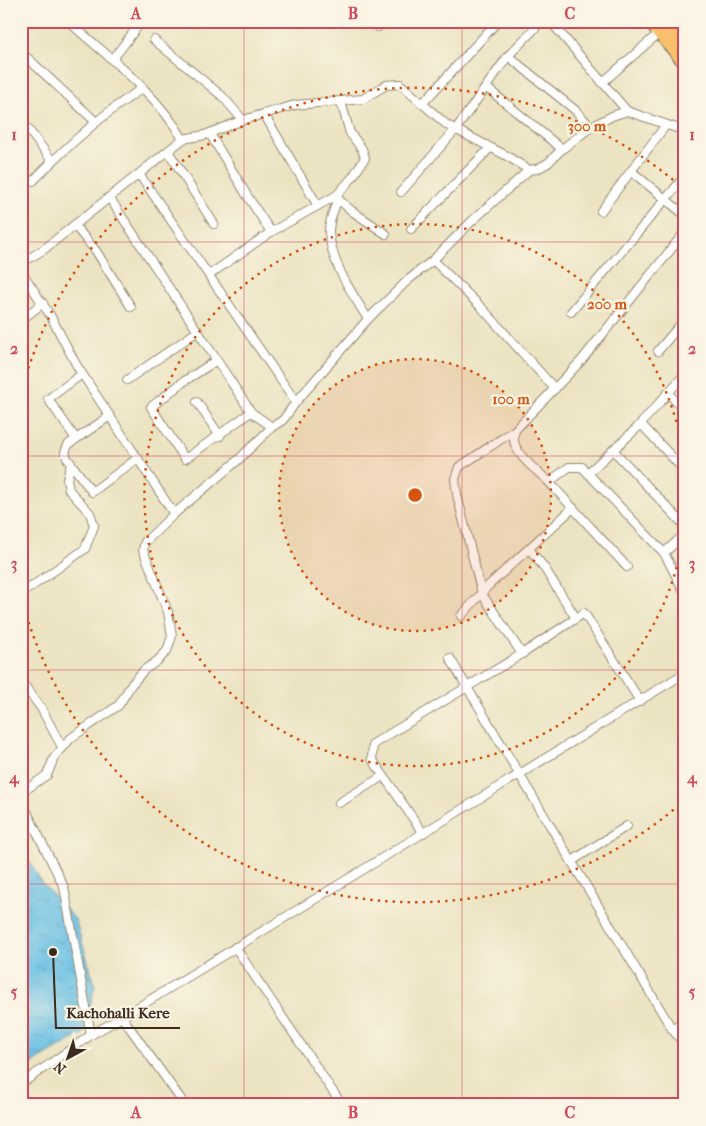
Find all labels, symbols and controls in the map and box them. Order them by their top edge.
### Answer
text: A [130,4,142,23]
text: B [348,4,358,23]
text: C [565,4,576,23]
text: 300 m [568,117,607,135]
text: 1 [11,125,17,144]
text: 1 [689,125,695,144]
text: 200 m [587,295,627,313]
text: 2 [10,339,18,358]
text: 2 [688,339,696,358]
text: 100 m [492,390,530,408]
centre of rings [406,486,424,504]
text: 3 [11,554,17,574]
text: 3 [689,554,695,574]
text: 4 [8,768,20,788]
text: 4 [686,768,698,788]
text: 5 [11,982,18,1001]
text: 5 [689,982,696,1001]
callout: Kachohalli Kere [56,998,180,1028]
text: Kachohalli Kere [66,1004,170,1022]
north arrow [42,1034,92,1084]
text: N [50,1057,69,1078]
text: A [130,1103,142,1122]
text: B [348,1103,358,1122]
text: C [565,1103,576,1122]

